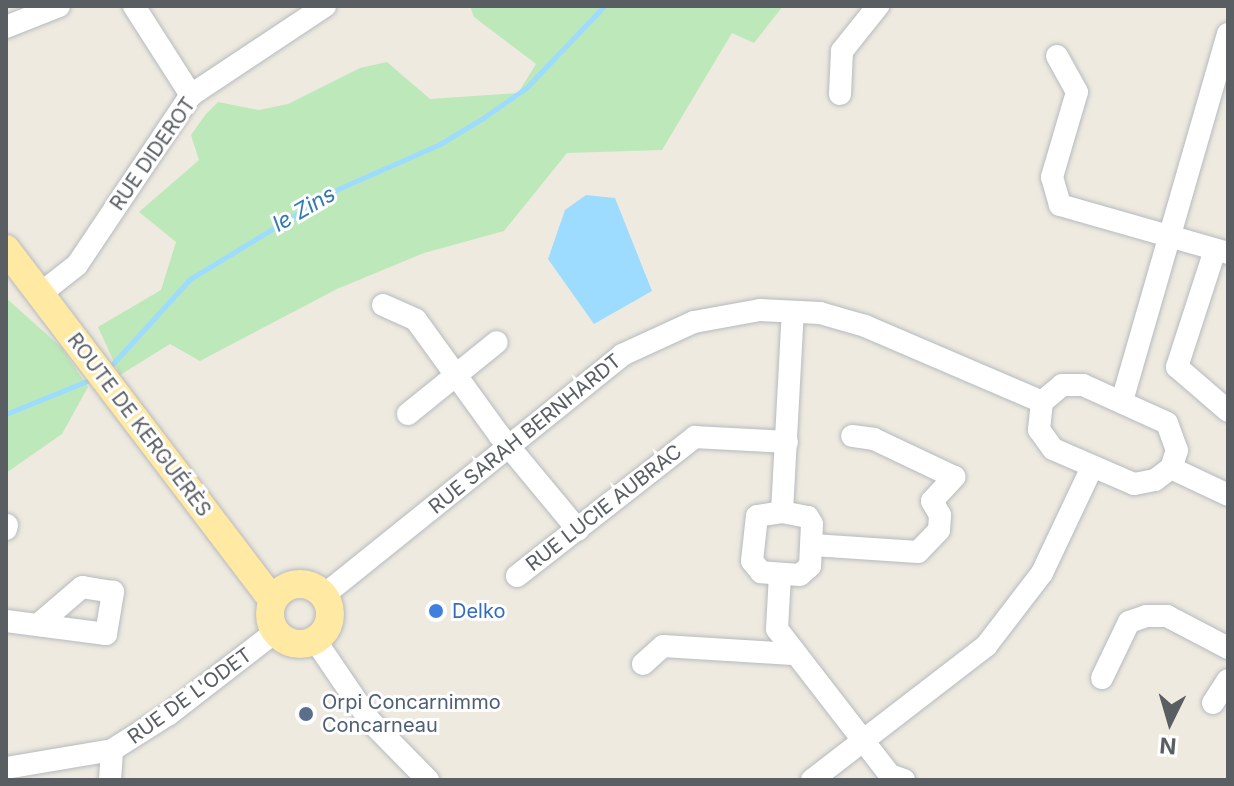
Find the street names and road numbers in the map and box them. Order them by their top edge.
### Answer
street label: RUE DIDEROT [105,93,201,215]
street label: ROUTE DE KERGUÉRÈS [62,329,216,521]
street label: RUE SARAH BERNHARDT [424,349,626,519]
street label: RUE LUCIE AUBRAC [521,440,687,576]
street label: RUE DE L'ODET [123,643,257,749]

